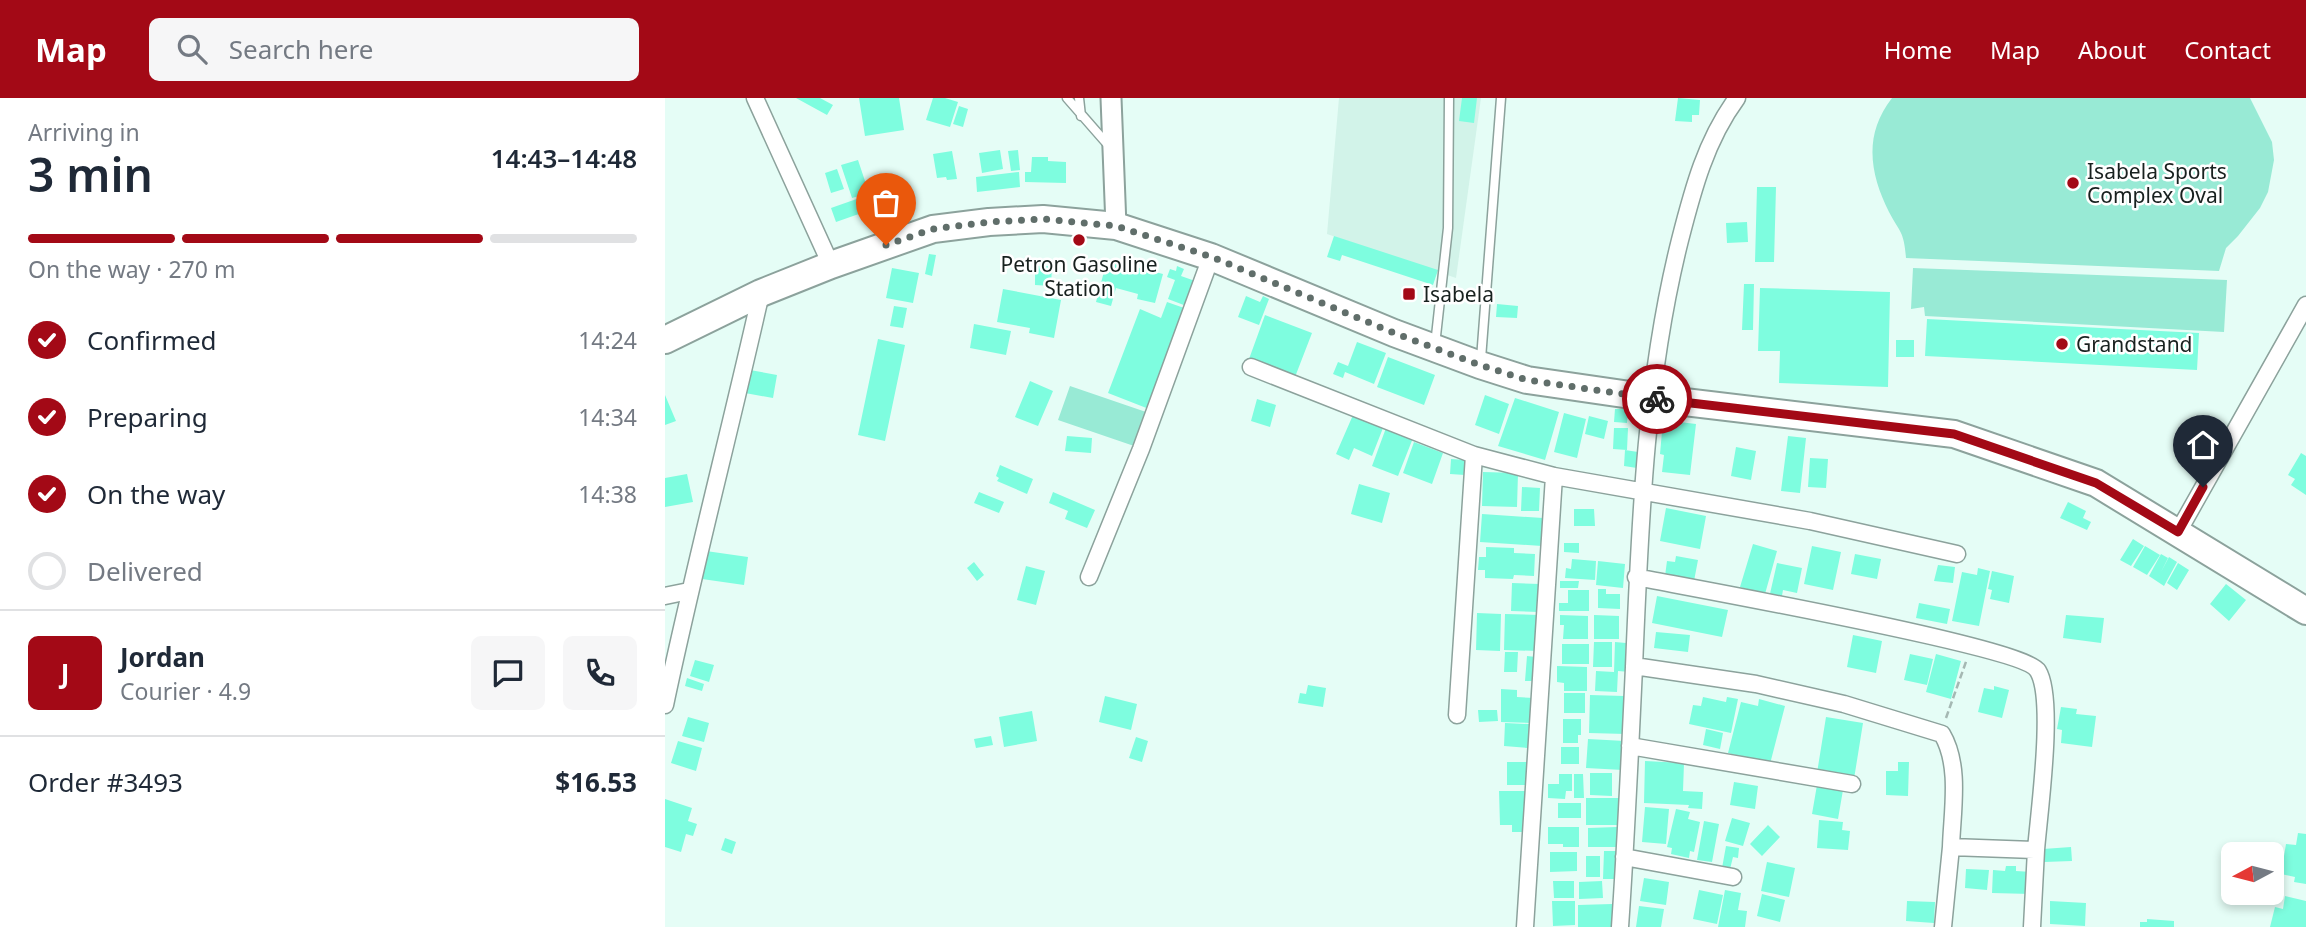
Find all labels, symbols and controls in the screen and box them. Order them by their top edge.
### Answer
search box [149,18,639,81]
text: Map [35,27,107,72]
icon: search [173,30,211,68]
text: Search here [229,31,373,67]
text: Home [1884,33,1952,66]
text: Map [1990,33,2040,66]
text: About [2078,33,2146,66]
text: Contact [2184,33,2271,66]
text: Arriving in [28,116,140,148]
text: 14:43–14:48 [491,140,637,176]
text: 3 min [28,143,153,205]
place label: Isabela Sports Complex Oval [2087,157,2227,209]
pin [856,173,916,245]
marker: Isabela Sports Complex Oval [2065,175,2081,191]
icon: bag [867,184,905,222]
marker: Petron Gasoline Station [1071,232,1087,248]
place label: Petron Gasoline Station [1000,250,1158,302]
text: On the way · 270 m [28,253,235,285]
place label: Isabela [1423,280,1494,308]
marker: Isabela [1401,286,1417,302]
icon: check [28,321,66,359]
text: Confirmed [87,322,217,358]
text: 14:24 [578,324,637,356]
place label: Grandstand [2076,330,2193,358]
marker: Grandstand [2054,336,2070,352]
courier [1622,364,1692,434]
icon: bike [1638,380,1676,418]
icon: check [28,398,66,436]
text: Preparing [87,399,208,435]
text: 14:34 [578,401,637,433]
pin [2173,415,2233,487]
icon: home [2184,426,2222,464]
icon: check [28,475,66,513]
text: On the way [87,476,225,512]
text: 14:38 [578,478,637,510]
text: Delivered [87,553,203,589]
button: chat [471,636,545,710]
button: phone [563,636,637,710]
text: Jordan [120,639,205,675]
text: J [61,655,69,691]
text: Courier · 4.9 [120,675,251,707]
text: Order #3493 [28,764,183,800]
text: $16.53 [555,764,637,800]
north arrow [2221,842,2284,905]
map controls [2221,842,2284,905]

